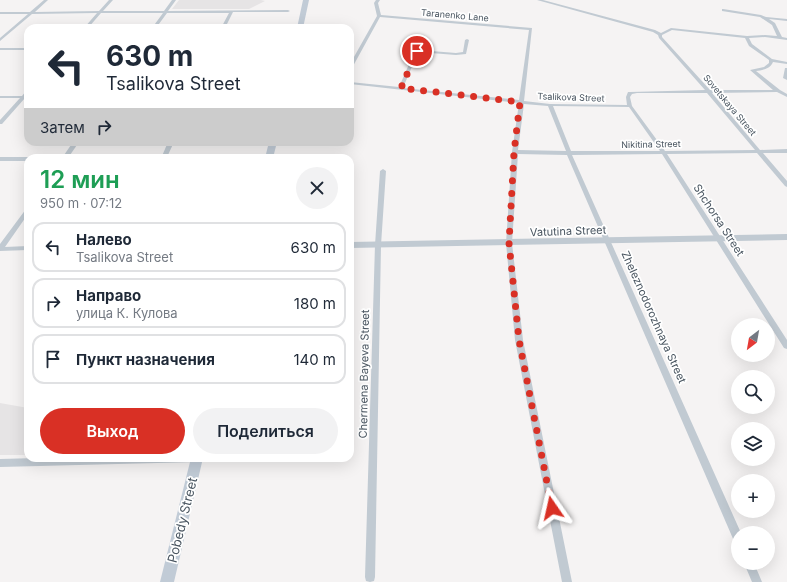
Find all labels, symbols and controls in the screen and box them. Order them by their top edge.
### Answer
street label: Taranenko Lane [421,7,489,23]
pin [400,34,434,68]
text: 630 m [106,39,193,73]
icon: left [40,40,92,92]
icon: arrive [406,40,428,62]
street label: Sovetskaya Street [701,72,759,138]
text: Tsalikova Street [106,73,241,94]
street label: Tsalikova Street [537,90,605,104]
icon: right [93,116,115,138]
text: Затем [40,118,85,137]
street label: Nikitina Street [621,138,681,150]
text: 12 мин [40,165,120,194]
button: close [296,167,338,209]
street label: Shchorsa Street [690,181,748,259]
text: 950 m · 07:12 [40,195,122,211]
street label: Vatutina Street [530,223,607,239]
text: Налево [76,230,132,249]
icon: left [42,236,64,258]
text: 630 m [291,238,336,257]
text: Tsalikova Street [76,249,173,265]
street label: Zheleznodorozhnaya Street [618,249,690,386]
text: Направо [76,286,141,305]
icon: right [42,292,64,314]
text: 180 m [294,294,336,313]
text: улица К. Кулова [76,305,178,321]
street label: Chermena Bayeva Street [356,309,372,439]
north arrow [731,318,775,362]
map controls [731,318,775,570]
icon: arrive [42,348,64,370]
text: Пункт назначения [76,350,215,369]
text: 140 m [293,350,336,369]
button: search [731,370,775,414]
button: Выход [40,408,185,454]
button: Поделиться [193,408,338,454]
button: layers [731,422,775,466]
button: + [731,474,775,518]
street label: Pobedy Street [164,476,200,564]
position arrow [531,487,573,529]
button: − [731,526,775,570]

